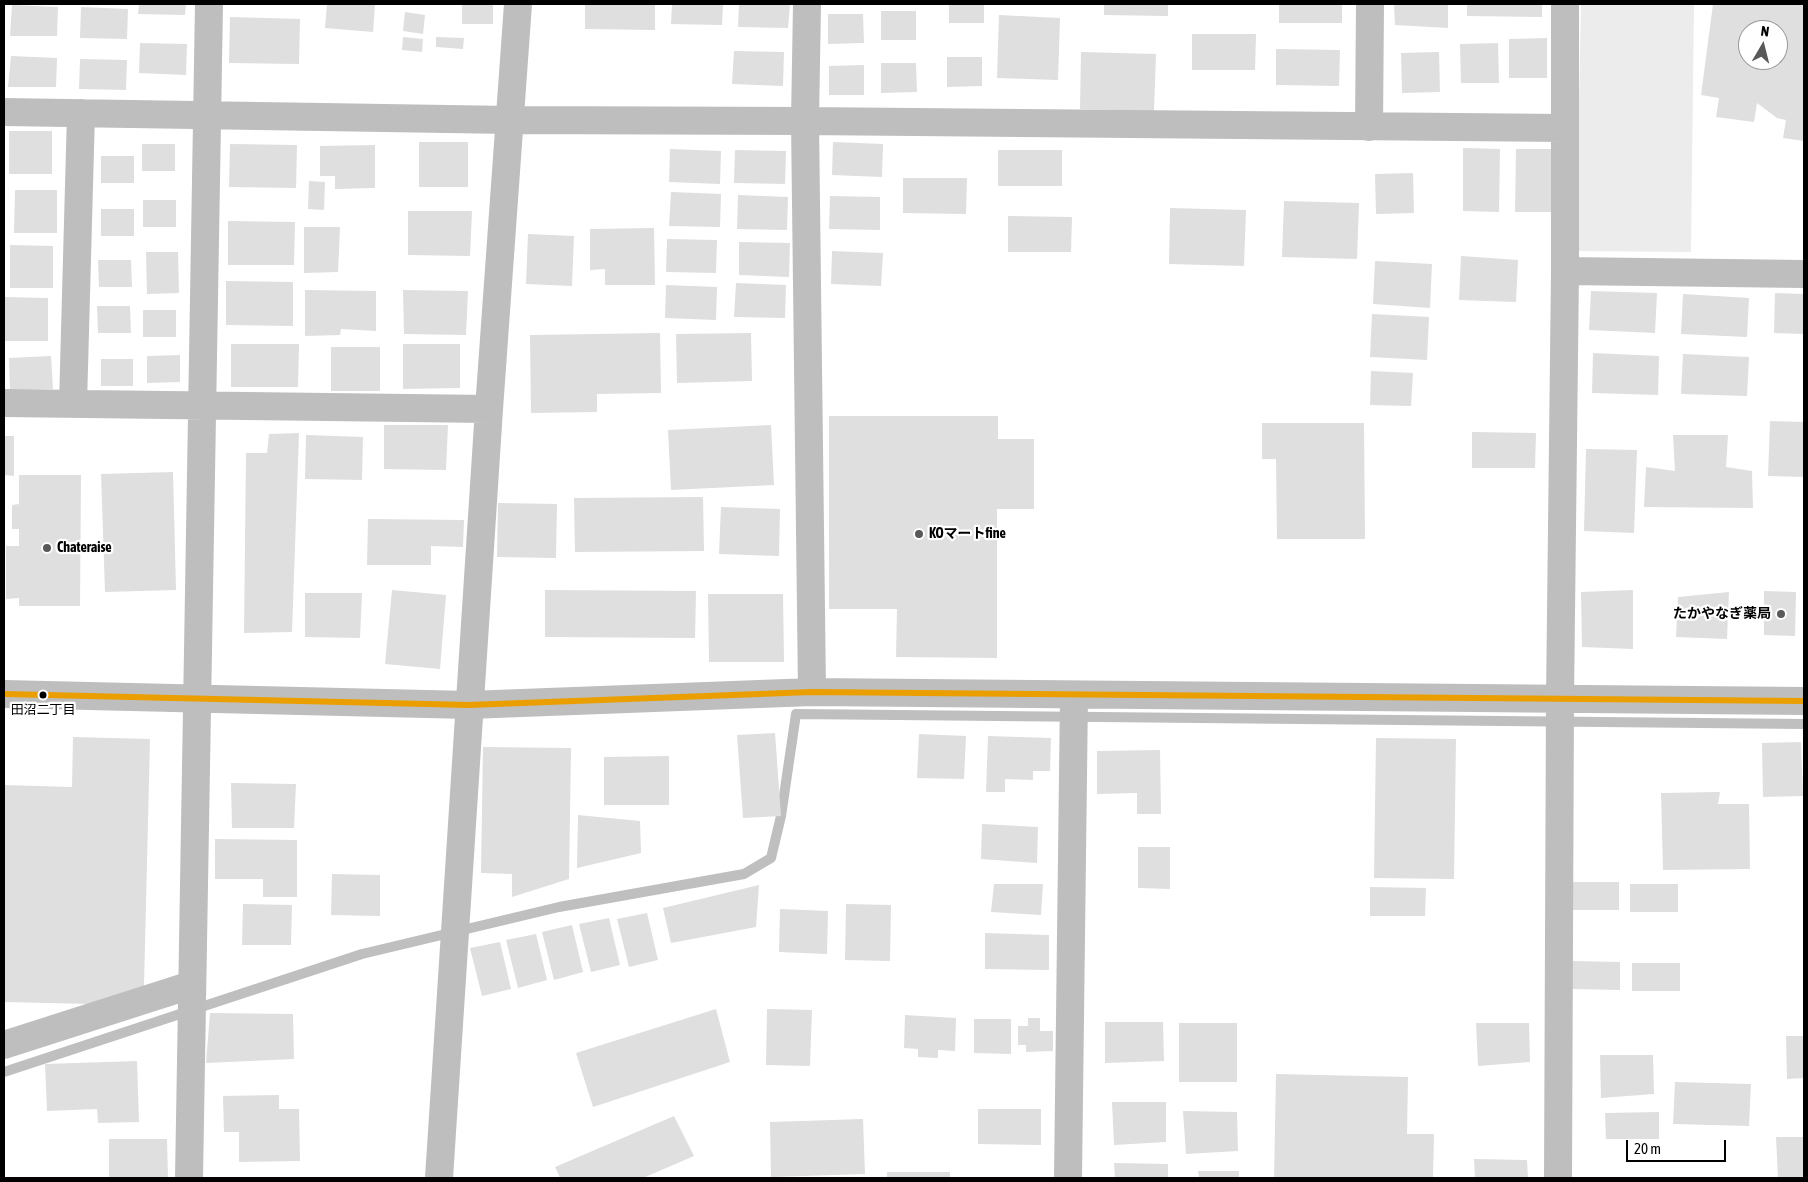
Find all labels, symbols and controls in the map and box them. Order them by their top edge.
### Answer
north arrow [1738,20,1788,70]
text: N [1760,23,1770,40]
place label: KOマートfine [929,526,1006,542]
marker: KOマートfine [913,528,925,540]
place label: Chateraise [57,540,112,556]
marker: Chateraise [41,542,53,554]
place label: たかやなぎ薬局 [1673,606,1771,622]
marker: たかやなぎ薬局 [1775,608,1787,620]
marker: 田沼二丁目 [38,690,48,700]
place label: 田沼二丁目 [11,702,75,718]
scale bar [1628,1130,1728,1162]
text: 20 m [1634,1140,1661,1157]

